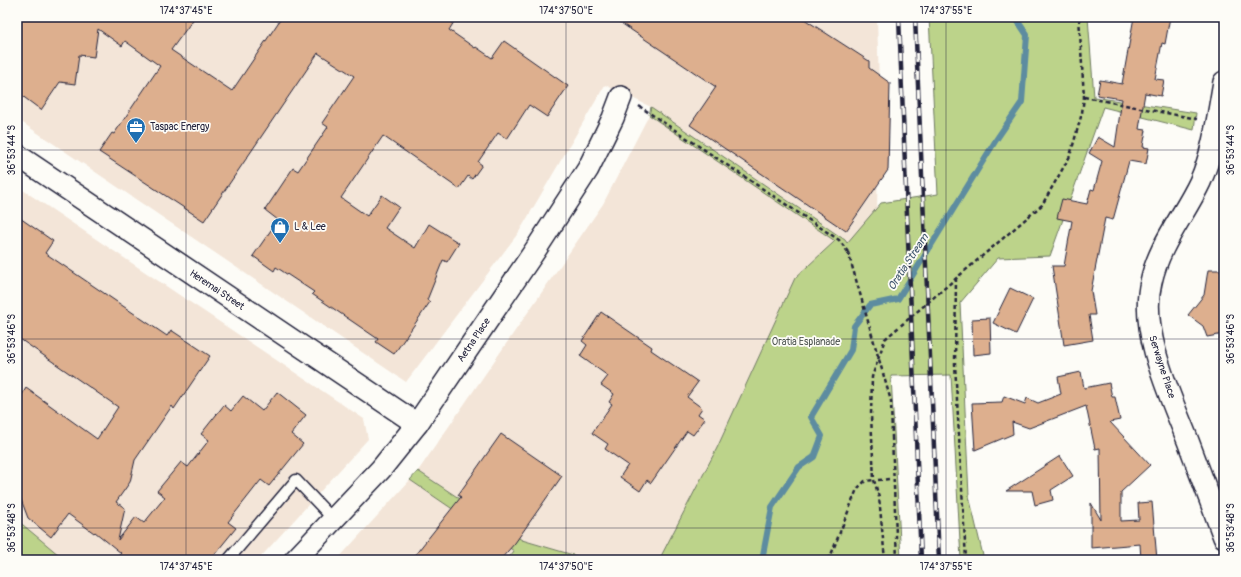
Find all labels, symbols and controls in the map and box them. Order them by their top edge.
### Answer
text: 174°37'45"E [160,5,212,17]
text: 174°37'50"E [539,5,593,17]
text: 174°37'55"E [920,5,972,17]
office icon: Taspac Energy [125,116,147,144]
place label: Taspac Energy [150,121,210,133]
text: 36°53'44"S [6,125,18,175]
text: 36°53'44"S [1225,125,1237,175]
shop icon: L & Lee [269,216,291,244]
place label: L & Lee [294,221,326,233]
water label: Oratia Stream [885,230,932,293]
street label: Heremai Street [187,267,248,313]
text: 36°53'46"S [6,314,18,364]
text: 36°53'46"S [1225,314,1237,364]
street label: Aetna Place [455,316,493,364]
street label: Serwayne Place [1146,334,1178,400]
park label: Oratia Esplanade [772,336,840,348]
text: 36°53'48"S [6,503,18,553]
text: 36°53'48"S [1225,503,1237,553]
text: 174°37'45"E [160,561,212,573]
text: 174°37'50"E [539,561,593,573]
text: 174°37'55"E [920,561,972,573]

